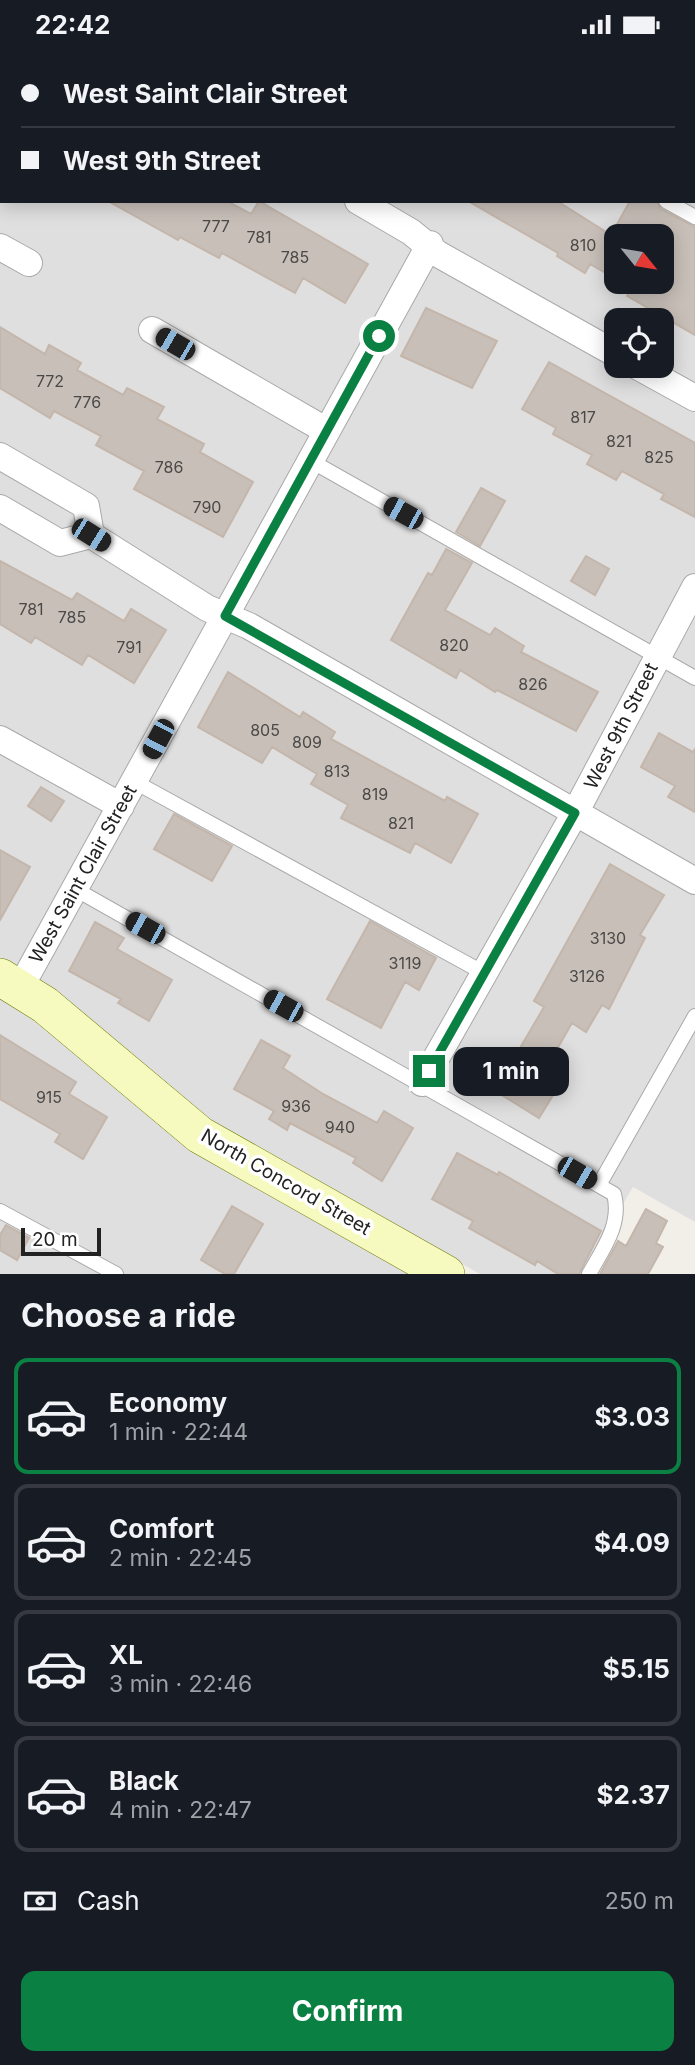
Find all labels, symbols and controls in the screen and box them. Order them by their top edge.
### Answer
text: 22:42 [35,9,110,40]
text: West Saint Clair Street [63,78,348,109]
text: West 9th Street [63,145,261,176]
house number: 777 [202,216,230,236]
north arrow [604,224,674,294]
map controls [604,224,674,378]
house number: 781 [246,227,272,247]
house number: 810 [570,235,596,255]
house number: 785 [281,247,309,267]
button: locate [604,308,674,378]
route start [363,320,395,352]
car [152,324,199,364]
house number: 772 [36,371,64,391]
house number: 776 [73,392,101,412]
house number: 817 [570,407,596,427]
house number: 821 [606,431,632,451]
house number: 825 [644,447,674,467]
house number: 786 [155,457,183,477]
car [380,494,427,532]
house number: 790 [193,497,221,517]
car [68,515,115,555]
house number: 781 [18,599,44,619]
house number: 785 [58,607,86,627]
house number: 820 [439,635,469,655]
house number: 791 [116,637,142,657]
street label: West 9th Street [579,659,663,793]
house number: 826 [518,674,548,694]
car [139,716,178,762]
house number: 805 [250,720,280,740]
house number: 809 [292,732,322,752]
house number: 813 [324,761,350,781]
street label: West Saint Clair Street [24,781,142,967]
house number: 819 [362,784,388,804]
house number: 821 [388,813,414,833]
car [122,909,169,947]
house number: 3130 [590,928,626,948]
house number: 3119 [389,953,421,973]
house number: 3126 [569,966,605,986]
car [260,987,307,1025]
callout: 1 min [453,1047,569,1095]
route end [413,1055,445,1087]
text: 1 min [483,1057,539,1085]
house number: 915 [36,1087,62,1107]
house number: 936 [281,1096,311,1116]
house number: 940 [325,1117,355,1137]
street label: North Concord Street [197,1124,375,1240]
car [554,1153,601,1193]
scale bar [21,1225,102,1257]
text: 20 m [32,1228,78,1251]
text: Choose a ride [21,1296,236,1335]
icon: car [25,1385,88,1448]
text: Economy [109,1387,227,1418]
text: $3.03 [595,1401,670,1432]
text: 1 min · 22:44 [109,1418,248,1446]
icon: car [25,1511,88,1574]
text: Comfort [109,1513,214,1544]
text: $4.09 [594,1527,670,1558]
text: 2 min · 22:45 [109,1544,252,1572]
icon: car [25,1637,88,1700]
text: XL [109,1639,143,1670]
text: $5.15 [603,1653,670,1684]
text: 3 min · 22:46 [109,1670,252,1698]
icon: car [25,1763,88,1826]
text: Black [109,1765,179,1796]
text: $2.37 [597,1779,670,1810]
text: 4 min · 22:47 [109,1796,252,1824]
icon: cash [21,1882,59,1920]
text: Cash [77,1885,140,1916]
text: 250 m [605,1887,674,1915]
button: Confirm [21,1971,674,2051]

